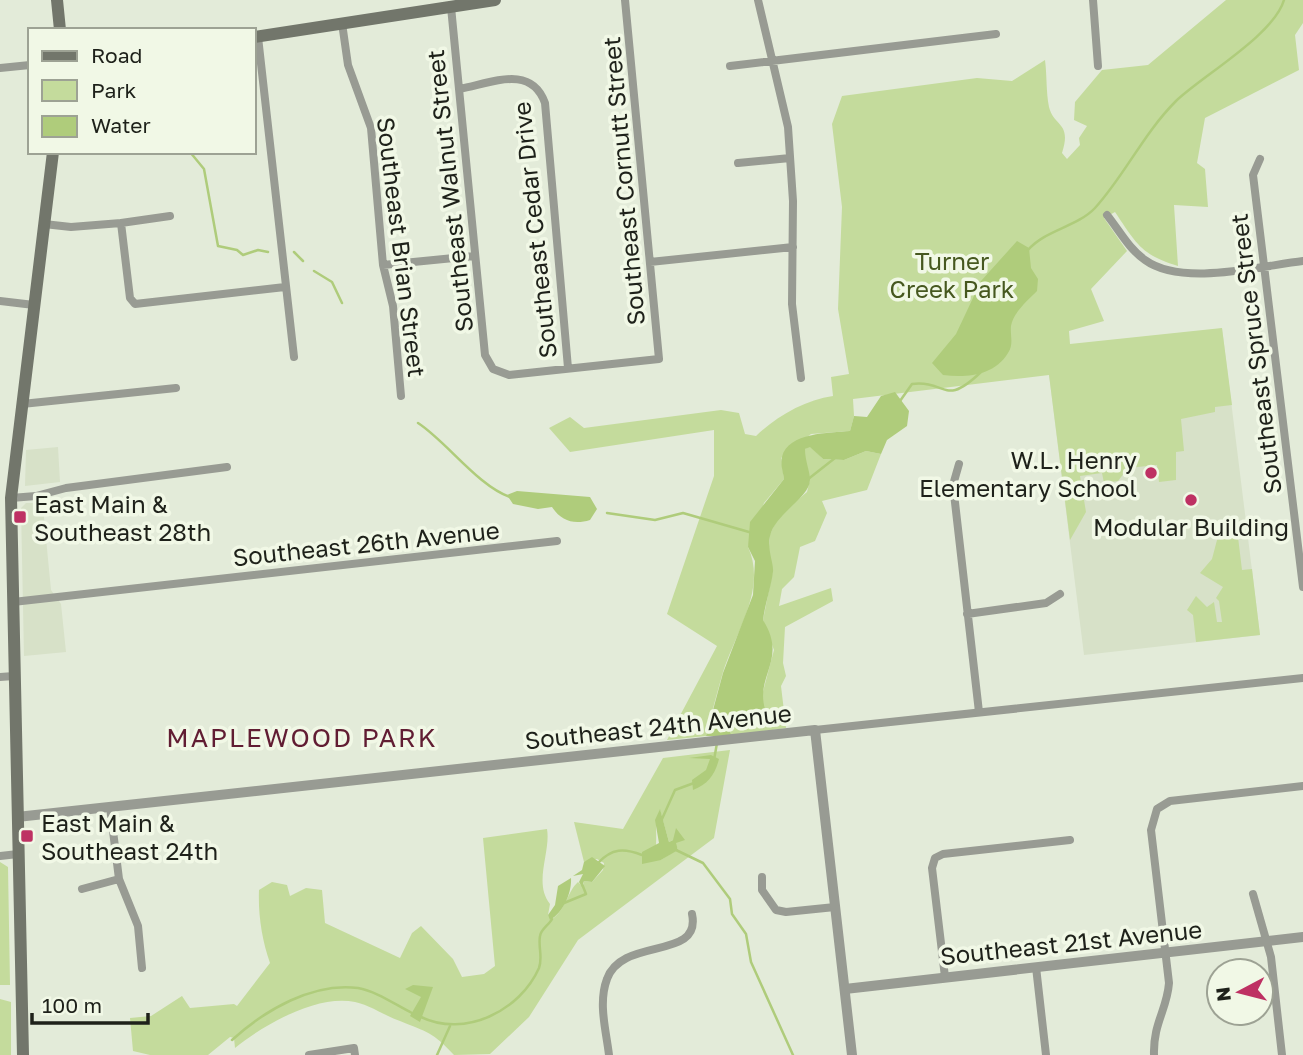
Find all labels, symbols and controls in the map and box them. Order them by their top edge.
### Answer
legend [28,28,256,154]
street label: Southeast Cornutt Street [596,35,650,327]
text: Road [91,42,142,68]
street label: Southeast Walnut Street [420,48,478,334]
text: Park [91,77,137,103]
street label: Southeast Cedar Drive [506,100,562,360]
text: Water [91,112,151,138]
street label: Southeast Brian Street [372,115,432,379]
street label: Southeast Spruce Street [1223,212,1287,496]
park label: Turner Creek Park [890,246,1014,303]
place label: W.L. Henry Elementary School [919,445,1137,502]
marker: W.L. Henry Elementary School [1143,465,1159,481]
place label: East Main & Southeast 28th [34,489,211,546]
marker: Modular Building [1183,492,1199,508]
marker: East Main & Southeast 28th [12,509,28,525]
place label: Modular Building [1093,512,1289,541]
street label: Southeast 26th Avenue [231,515,501,571]
street label: Southeast 24th Avenue [523,698,793,754]
district label: MAPLEWOOD PARK [166,722,438,753]
place label: East Main & Southeast 24th [41,808,218,865]
marker: East Main & Southeast 24th [19,828,35,844]
street label: Southeast 21st Avenue [939,914,1203,970]
north arrow [1205,957,1275,1027]
scale bar [32,982,147,1026]
text: N [1210,986,1235,1003]
text: 100 m [42,992,102,1018]

